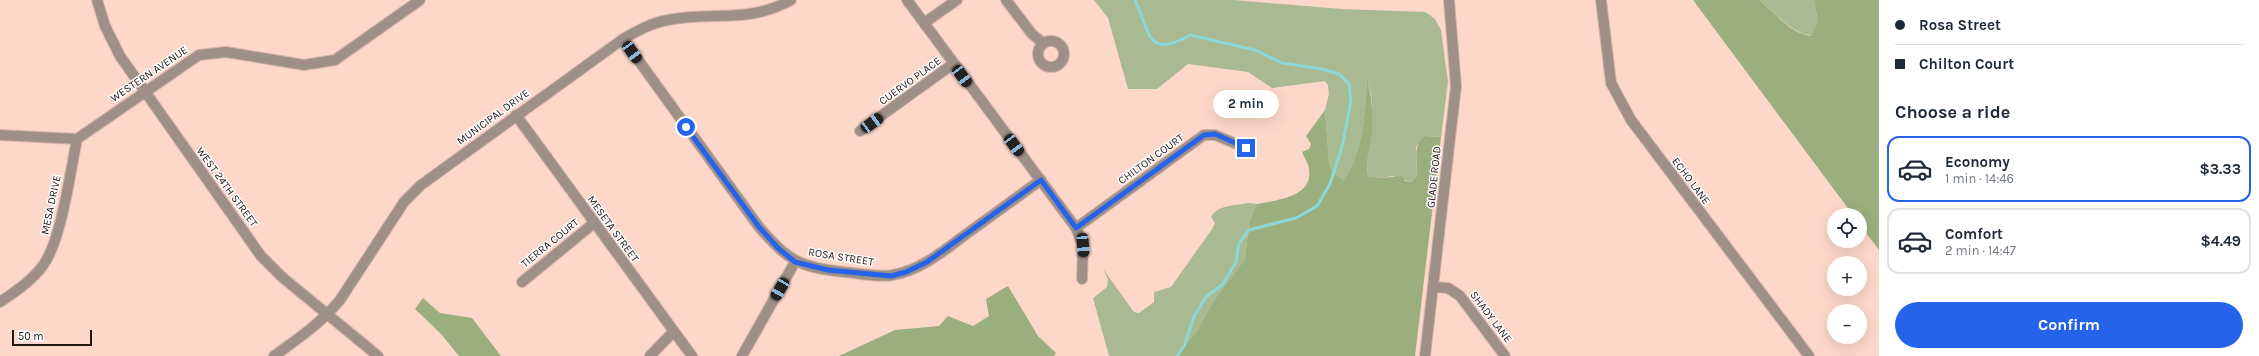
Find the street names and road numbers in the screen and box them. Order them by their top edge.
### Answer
street label: WESTERN AVENUE [108,43,190,105]
street label: CUERVO PLACE [877,54,943,108]
street label: MUNICIPAL DRIVE [454,86,532,148]
street label: CHILTON COURT [1116,131,1187,187]
street label: WEST 24TH STREET [194,145,261,230]
street label: GLADE ROAD [1424,145,1444,209]
street label: ECHO LANE [1669,155,1713,207]
street label: MESA DRIVE [38,174,64,236]
street label: MESETA STREET [584,193,642,265]
street label: TIERRA COURT [519,215,582,270]
street label: ROSA STREET [807,245,875,269]
street label: SHADY LANE [1467,289,1515,345]

